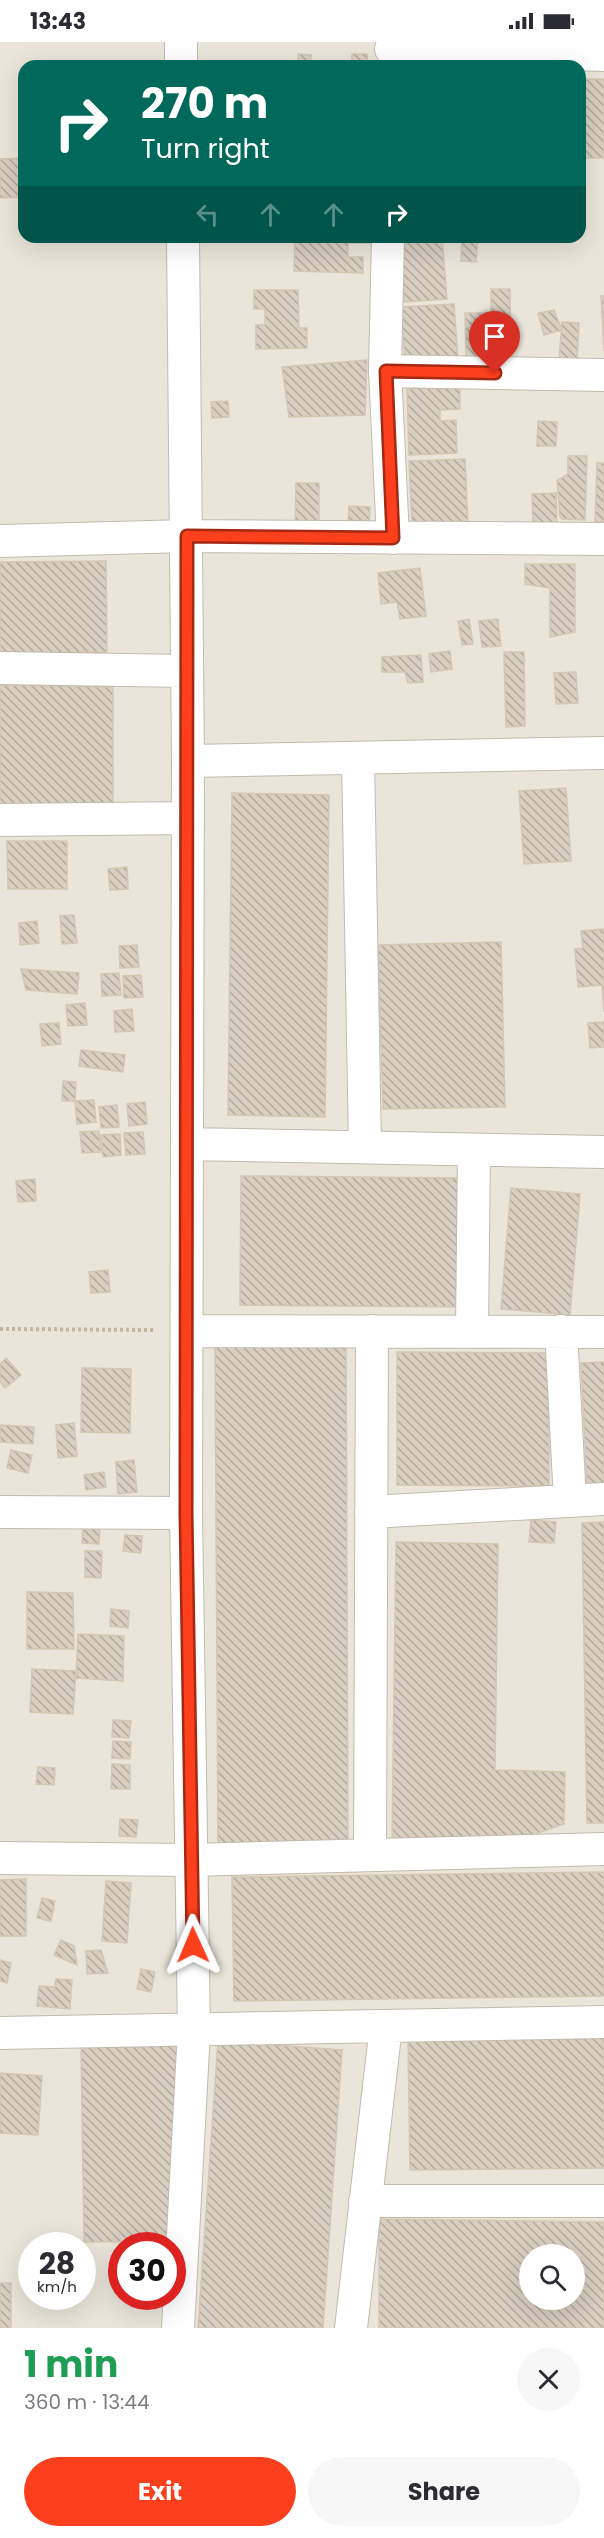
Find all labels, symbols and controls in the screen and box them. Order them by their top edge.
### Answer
text: 13:43 [30,6,86,37]
text: 270 m [141,74,268,133]
icon: right [42,84,120,162]
text: Turn right [141,130,270,167]
icon: left [191,198,224,231]
icon: ahead [254,198,287,231]
icon: ahead [317,198,350,231]
icon: right [380,198,413,231]
pin [469,311,520,373]
icon: arrive [478,320,511,353]
position arrow [161,1913,225,1977]
speed limit sign: 30 [108,2232,186,2310]
text: 28 [39,2242,75,2285]
map controls [519,2244,585,2310]
button: search [519,2244,585,2310]
text: km/h [37,2276,77,2297]
text: 1 min [24,2339,118,2390]
button: close [517,2348,580,2411]
text: 360 m · 13:44 [24,2388,150,2416]
button: Exit [24,2457,296,2526]
button: Share [308,2457,580,2526]

